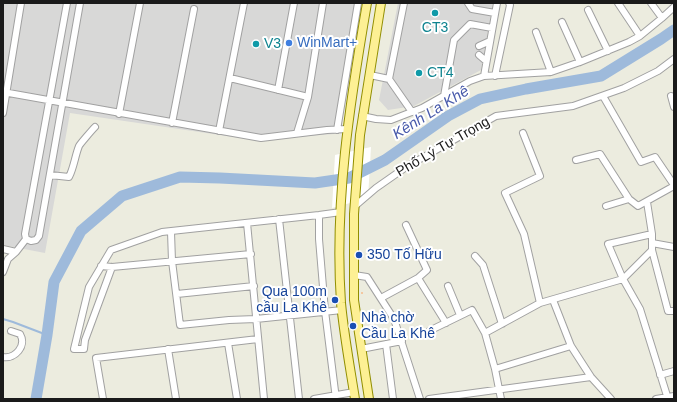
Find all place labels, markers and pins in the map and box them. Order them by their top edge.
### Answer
marker: CT3 [430,8,440,18]
place label: CT3 [422,20,448,36]
place label: WinMart+ [297,35,357,51]
place label: V3 [264,36,281,52]
marker: WinMart+ [284,38,294,48]
marker: V3 [251,39,261,49]
place label: CT4 [427,65,453,81]
marker: CT4 [414,68,424,78]
place label: 350 Tố Hữu [367,247,442,263]
marker: 350 Tố Hữu [354,250,364,260]
place label: Qua 100m cầu La Khê [256,284,327,316]
marker: Qua 100m cầu La Khê [330,295,340,305]
place label: Nhà chờ Cầu La Khê [361,310,435,342]
marker: Nhà chờ Cầu La Khê [348,321,358,331]

